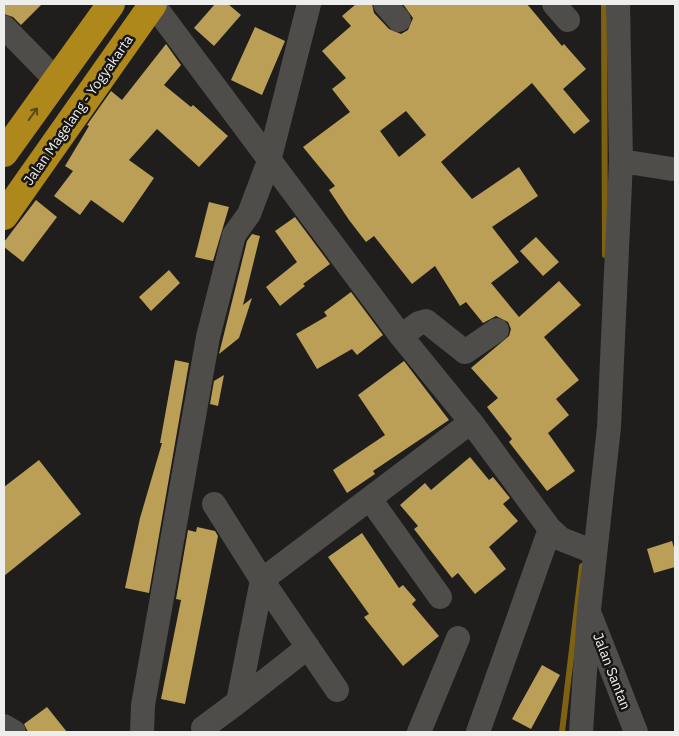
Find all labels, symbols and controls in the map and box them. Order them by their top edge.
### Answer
street label: Jalan Magelang - Yogyakarta [19,31,137,189]
one-way arrow [28,107,38,121]
street label: Jalan Santan [589,630,635,712]

